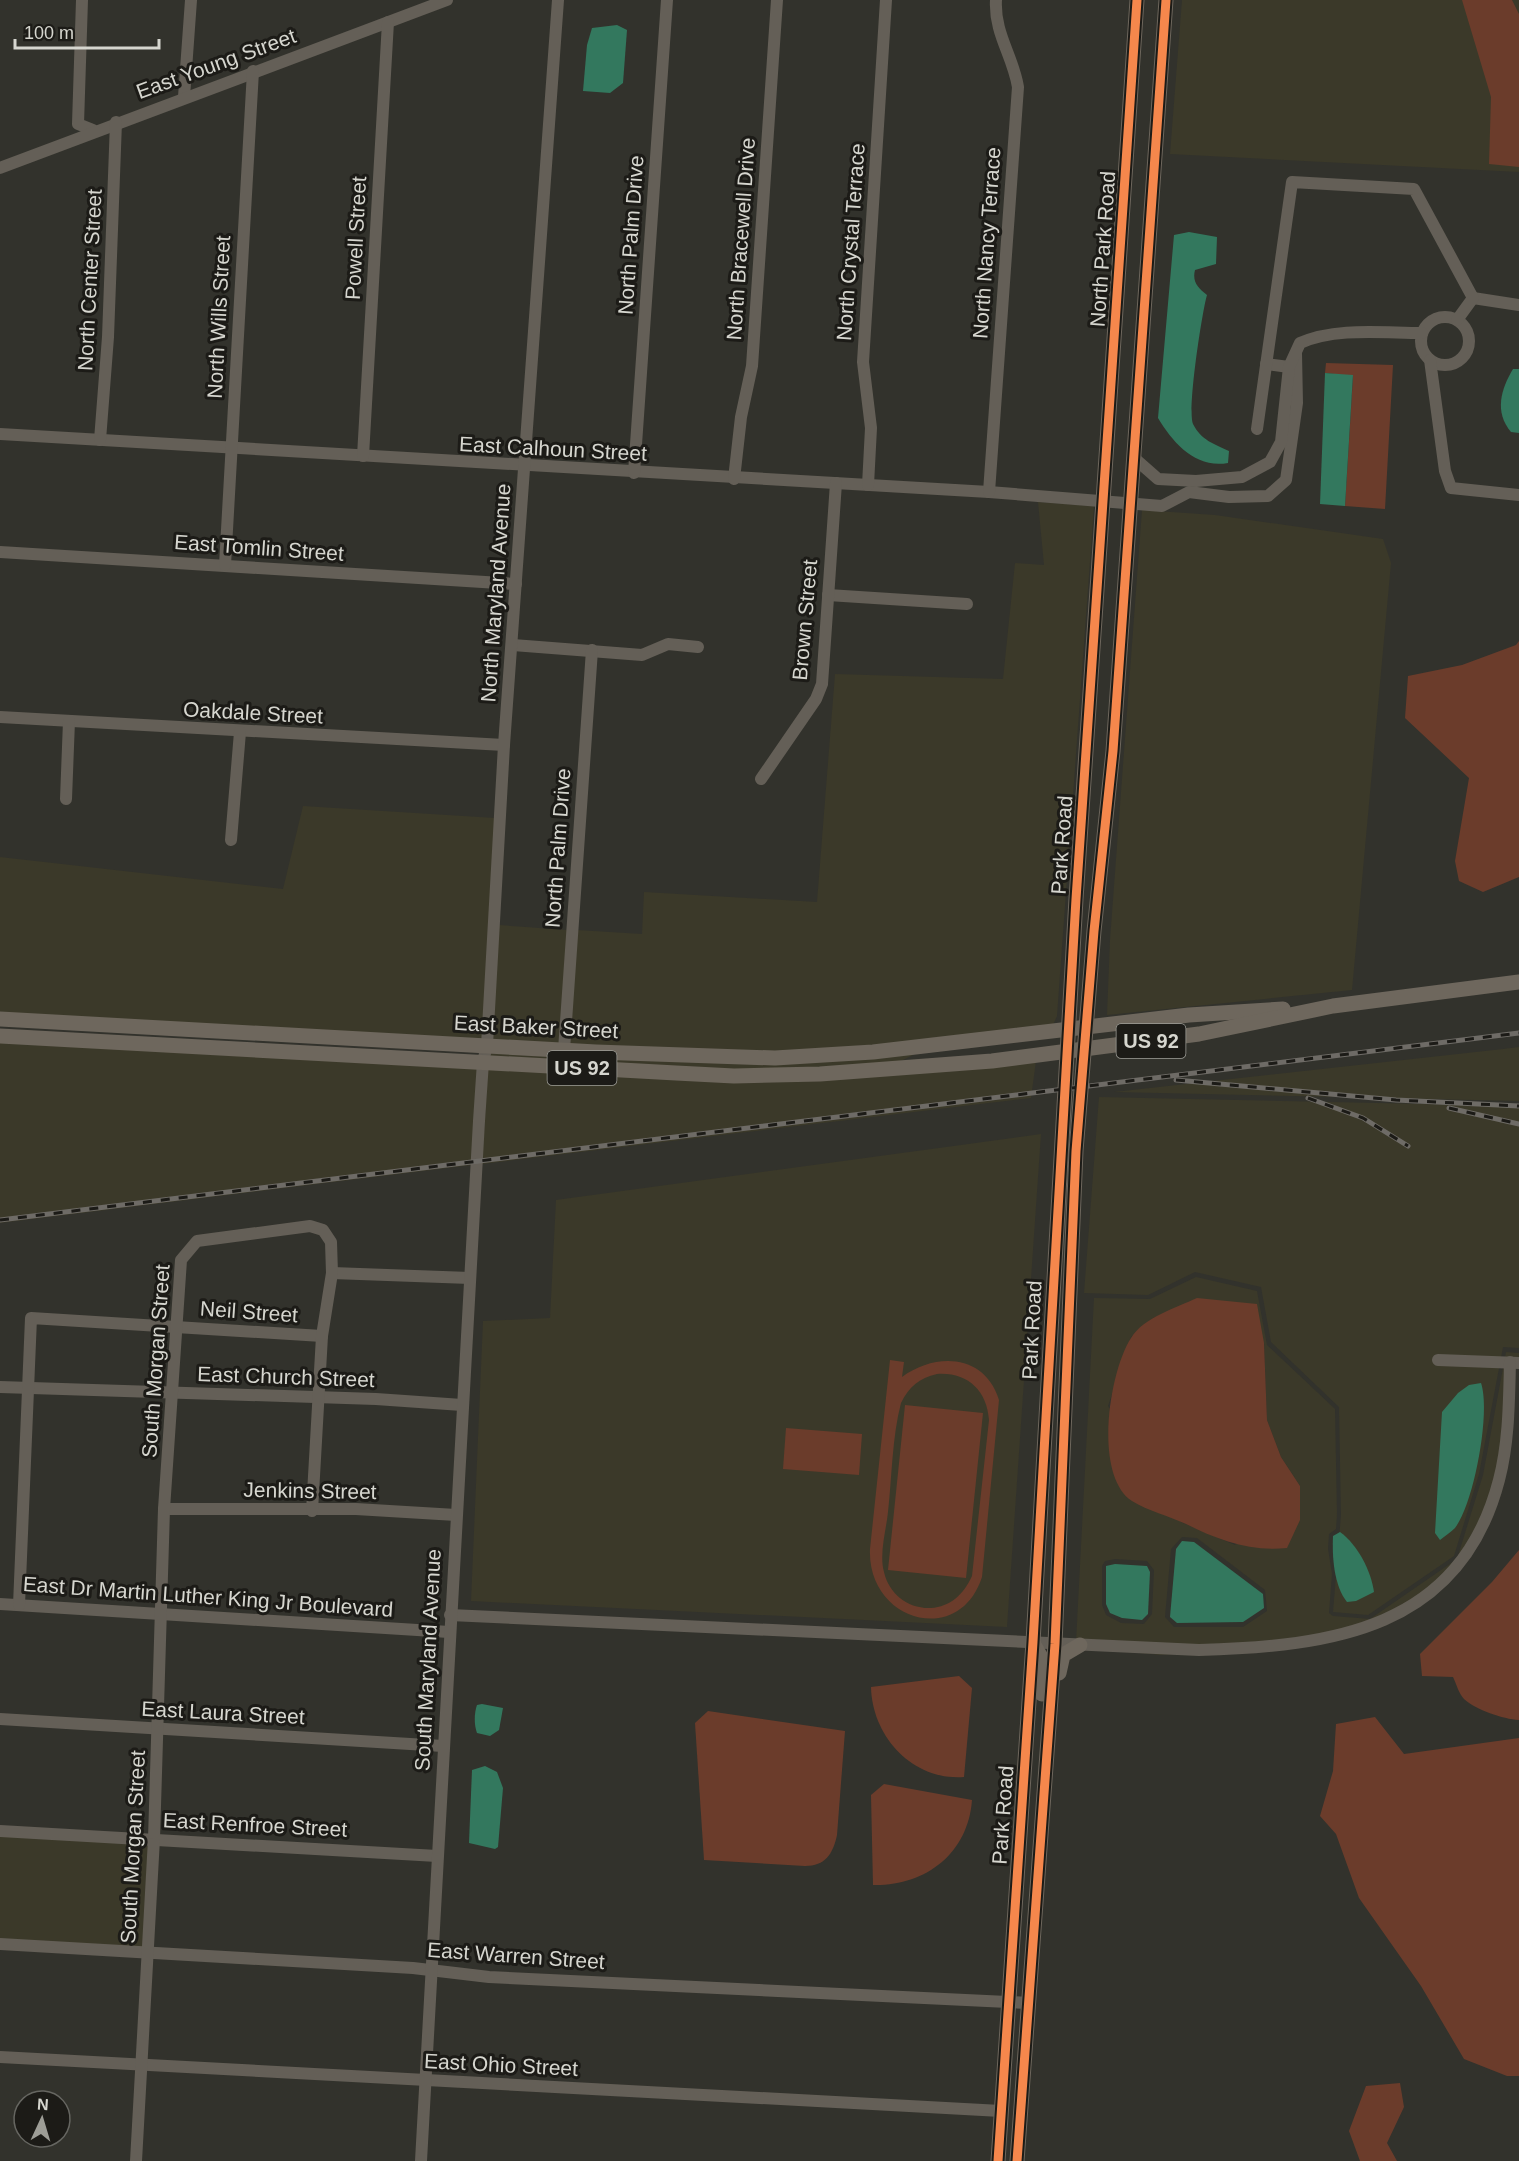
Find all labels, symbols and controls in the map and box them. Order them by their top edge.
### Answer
scale bar [15,12,159,50]
text: 100 m [24,23,74,43]
street label: East Young Street [133,24,299,103]
street label: North Bracewell Drive [722,137,759,341]
street label: North Crystal Terrace [832,142,869,342]
street label: North Nancy Terrace [968,146,1005,340]
street label: North Palm Drive [613,154,648,316]
street label: North Park Road [1086,170,1119,328]
street label: Powell Street [341,175,370,300]
street label: North Center Street [73,188,106,371]
street label: North Wills Street [203,235,234,399]
street label: East Calhoun Street [459,432,648,465]
street label: North Maryland Avenue [476,483,515,703]
street label: East Tomlin Street [173,530,345,565]
street label: Brown Street [788,558,821,681]
street label: Oakdale Street [182,697,324,728]
street label: North Palm Drive [540,767,575,929]
street label: Park Road [1047,795,1076,895]
street label: East Baker Street [453,1011,619,1042]
road number: US 92 [1116,1024,1186,1058]
road number: US 92 [548,1051,616,1085]
street label: South Morgan Street [137,1263,174,1458]
street label: Park Road [1017,1280,1046,1380]
street label: Neil Street [199,1297,299,1326]
street label: East Church Street [197,1362,375,1391]
street label: Jenkins Street [243,1478,377,1503]
street label: South Maryland Avenue [410,1548,445,1772]
street label: East Dr Martin Luther King Jr Boulevard [22,1572,394,1621]
street label: East Laura Street [141,1697,305,1728]
street label: South Morgan Street [116,1749,149,1944]
street label: Park Road [988,1765,1017,1865]
street label: East Renfroe Street [162,1808,348,1841]
street label: East Warren Street [427,1938,606,1973]
street label: East Ohio Street [423,2049,579,2080]
north arrow [12,2089,72,2149]
text: N [37,2096,49,2113]

